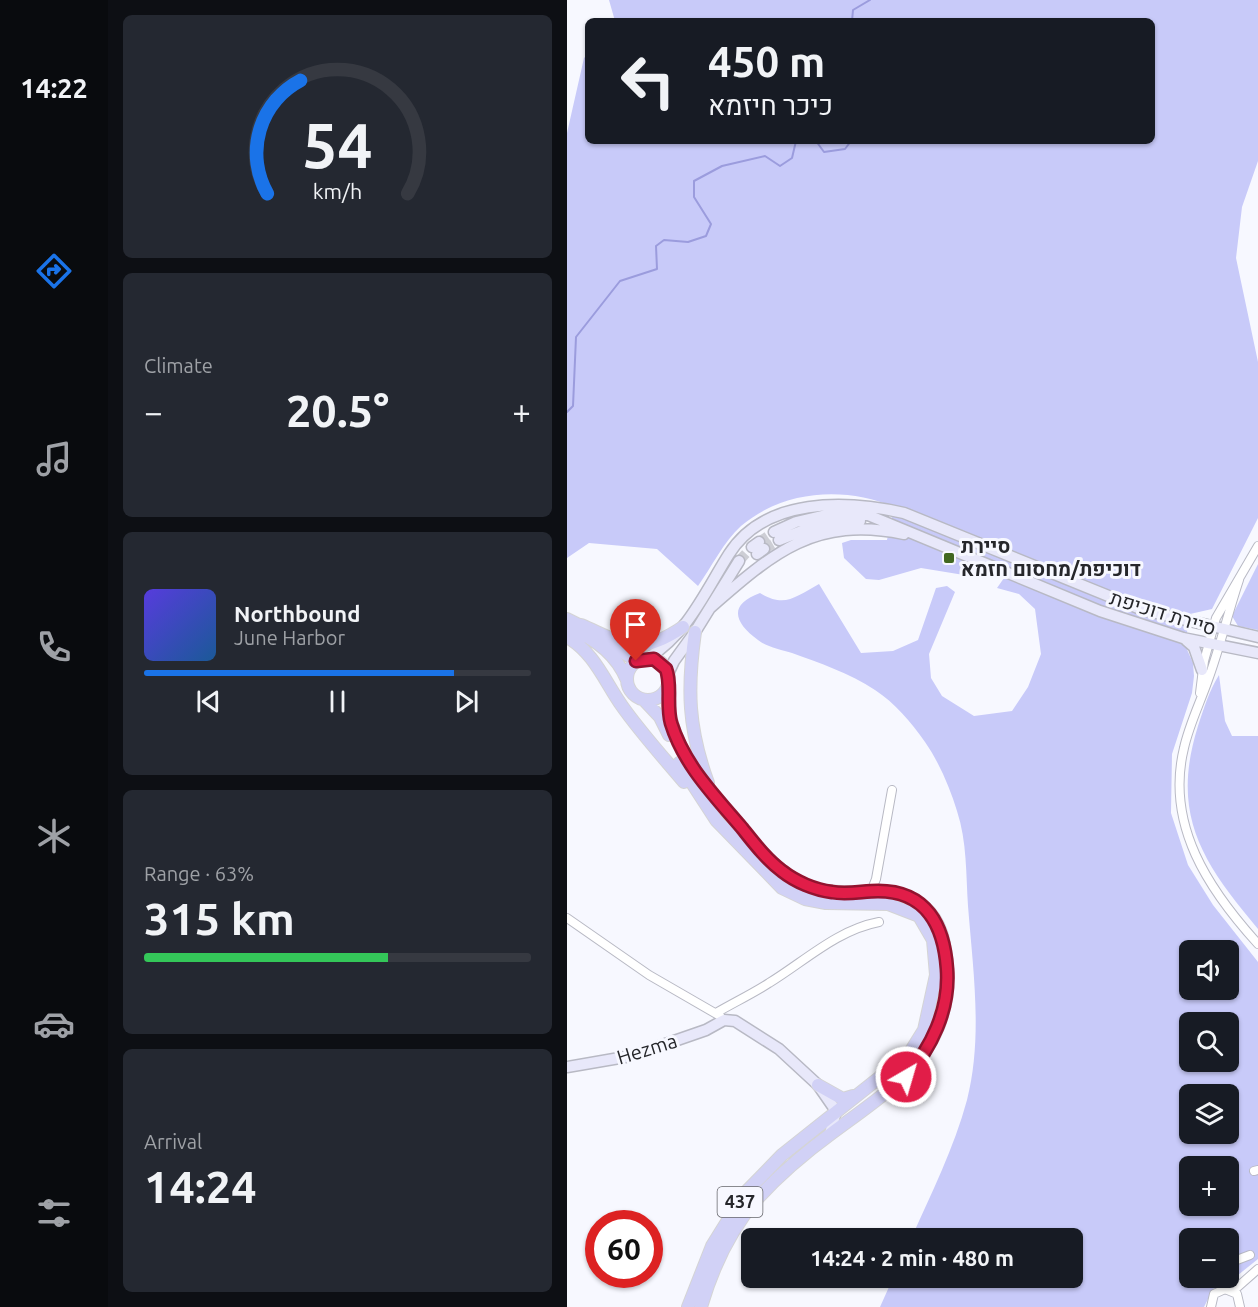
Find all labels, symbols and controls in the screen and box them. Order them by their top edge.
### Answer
text: 450 m [708,38,825,85]
icon: left [609,42,687,120]
text: 14:22 [20,73,88,103]
text: כיכר חיזמא [708,90,833,120]
text: 54 [302,110,373,180]
text: km/h [313,179,362,203]
icon: directions [33,250,75,292]
text: Climate [144,354,213,377]
text: 20.5° [286,385,389,436]
text: − [144,393,163,430]
text: + [512,393,531,430]
icon: music [33,438,75,480]
place label: סיירת דוכיפת/מחסום חזמא [961,534,1141,580]
marker: סיירת דוכיפת/מחסום חזמא [942,551,956,565]
street label: סיירת דוכיפת [1107,585,1219,640]
pin [610,599,661,661]
text: Northbound [234,601,360,626]
icon: arrive [619,608,652,641]
icon: phone [33,626,75,668]
text: June Harbor [234,626,345,649]
icon: previous [192,685,225,718]
icon: pause [321,685,354,718]
icon: next [450,685,483,718]
icon: climate [33,815,75,857]
text: Range · 63% [144,862,254,885]
text: 315 km [144,893,295,944]
map controls [1179,940,1239,1288]
button: sound [1179,940,1239,1000]
icon: car [33,1003,75,1045]
button: search [1179,1012,1239,1072]
street label: Hezma [614,1028,680,1069]
position arrow [874,1045,938,1109]
button: layers [1179,1084,1239,1144]
text: Arrival [144,1130,202,1153]
button: + [1179,1156,1239,1216]
text: 14:24 [144,1161,257,1212]
road number: 437 [717,1187,762,1217]
icon: filters [33,1192,75,1234]
speed limit sign: 60 [585,1210,663,1288]
button: − [1179,1228,1239,1288]
text: 14:24 · 2 min · 480 m [810,1245,1014,1270]

